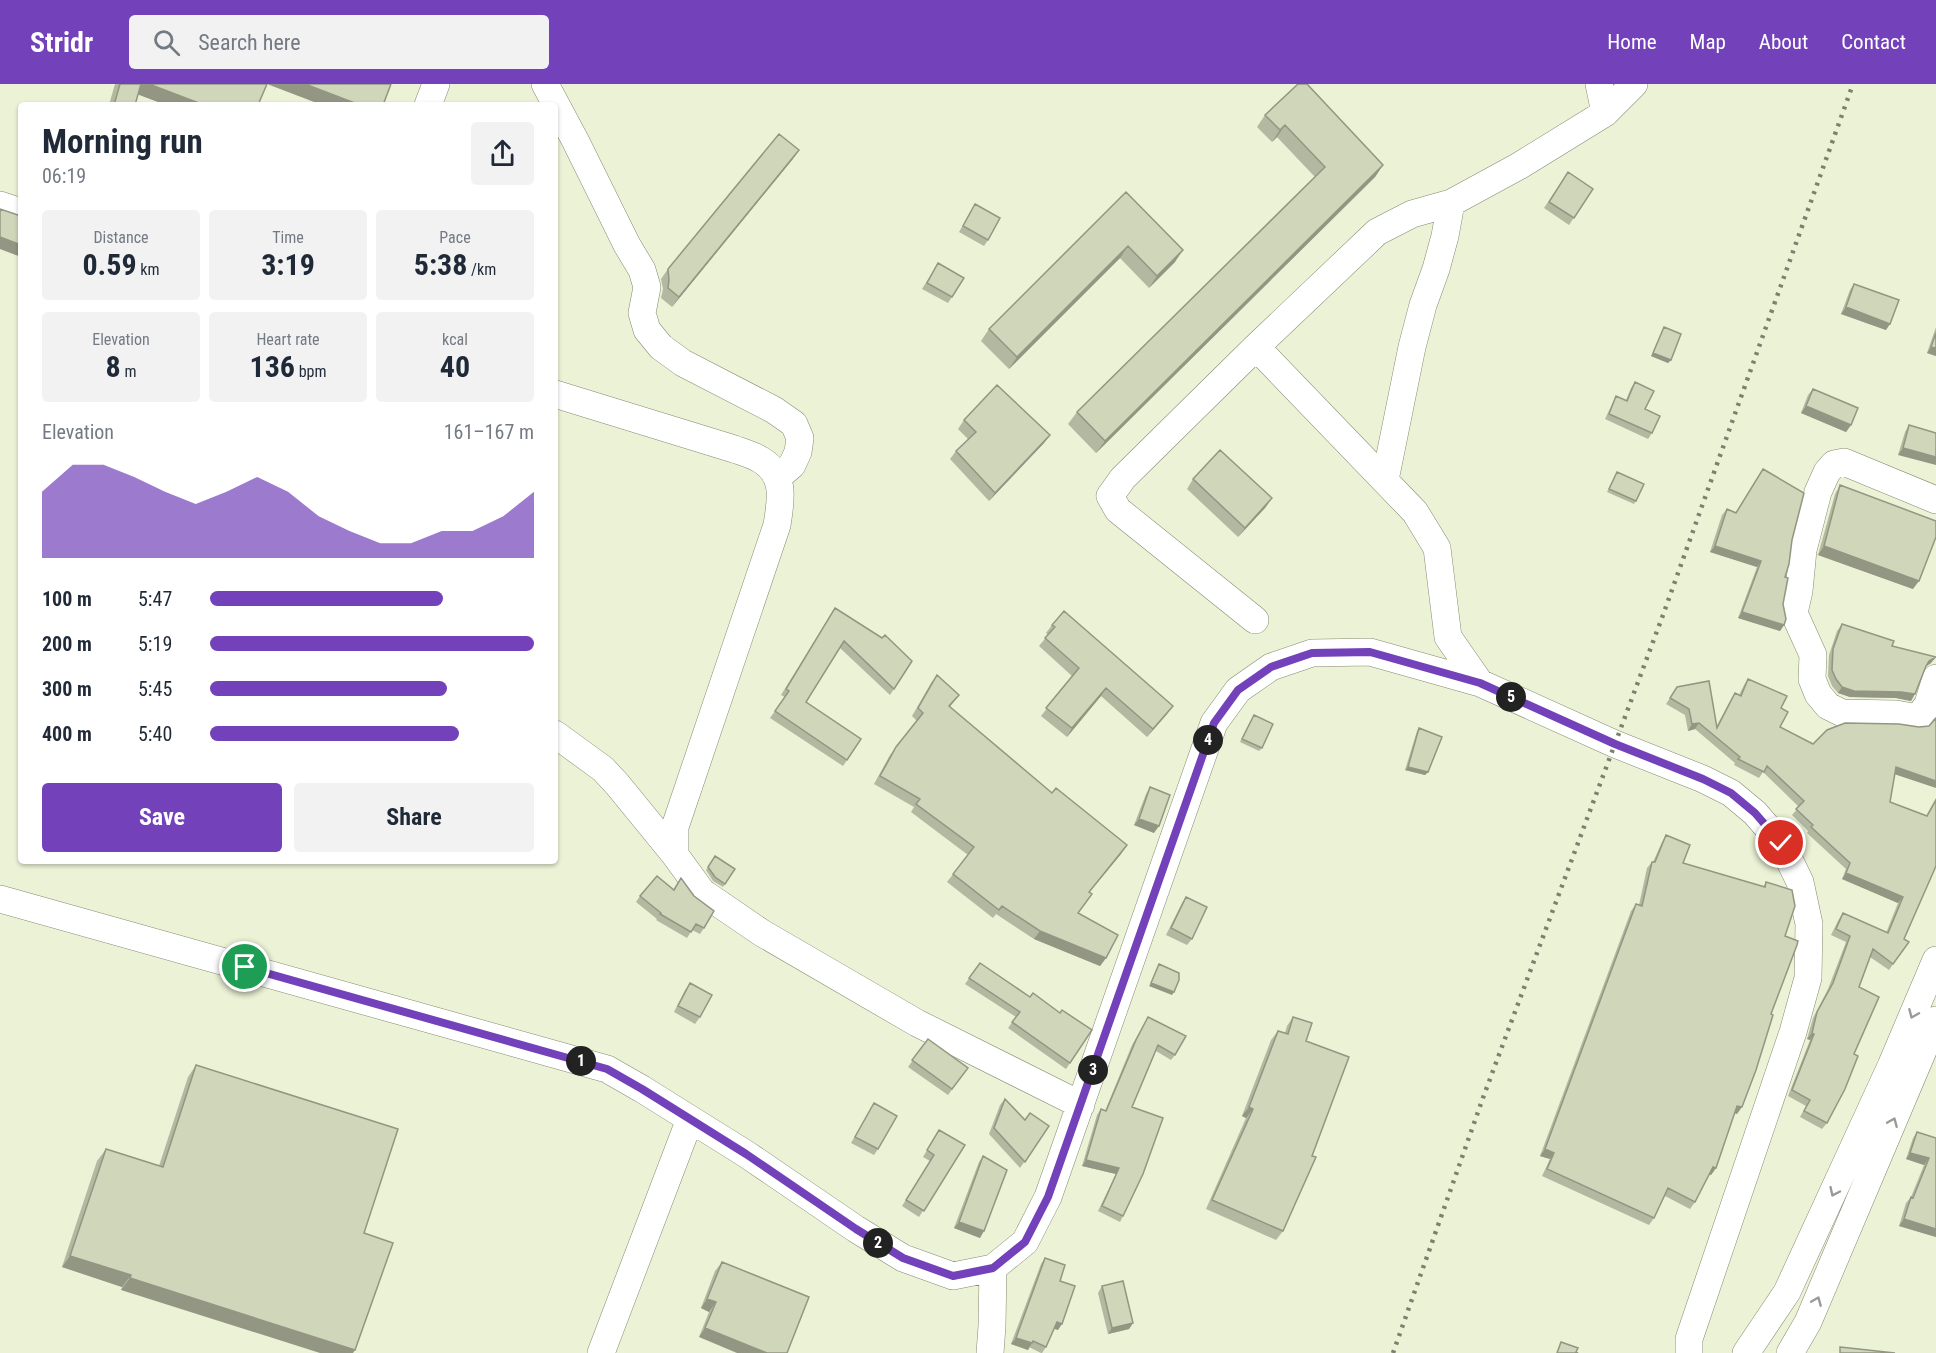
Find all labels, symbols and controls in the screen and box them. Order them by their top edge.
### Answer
search box [129,15,549,69]
text: Stridr [30,26,93,59]
icon: search [150,26,183,59]
text: Search here [198,30,301,55]
text: Home [1607,30,1657,54]
text: Map [1690,30,1726,54]
text: About [1759,30,1808,54]
text: Contact [1841,30,1906,54]
text: Morning run [42,122,203,161]
button: share [471,122,534,185]
text: 06:19 [42,164,86,188]
text: Distance [93,228,149,247]
text: Time [272,228,304,247]
text: Pace [439,228,471,247]
text: 0.59 [82,247,137,282]
text: 3:19 [261,247,315,282]
text: 5:38 [414,247,467,282]
text: km [137,260,160,279]
text: /km [467,260,496,279]
text: Elevation [92,330,150,349]
text: Heart rate [256,330,320,349]
text: kcal [442,330,468,349]
text: 8 [106,349,121,384]
text: 136 [250,349,295,384]
text: 40 [440,349,470,384]
text: m [121,362,136,381]
text: bpm [295,362,326,381]
text: Elevation [42,420,114,444]
text: 161–167 m [444,420,534,444]
text: 100 m [42,587,92,611]
text: 5:47 [138,587,172,611]
text: 200 m [42,632,92,656]
text: 5:19 [138,632,172,656]
text: 300 m [42,677,92,701]
text: 5:45 [138,677,172,701]
pin: 5 [1496,682,1526,712]
text: 5 [1507,687,1515,706]
text: 400 m [42,722,92,746]
text: 5:40 [138,722,172,746]
pin: 4 [1193,725,1223,755]
text: 4 [1204,730,1212,749]
button: Save [42,783,282,852]
button: Share [294,783,534,852]
pin [1755,817,1806,868]
icon: check [1764,826,1797,859]
pin [219,941,270,992]
icon: arrive [228,950,261,983]
one-way arrow [1908,1007,1920,1018]
pin: 1 [566,1046,596,1076]
text: 1 [577,1051,585,1070]
pin: 3 [1078,1055,1108,1085]
text: 3 [1089,1060,1097,1079]
one-way arrow [1886,1117,1898,1128]
one-way arrow [1829,1185,1841,1196]
pin: 2 [863,1228,893,1258]
text: 2 [874,1233,882,1252]
one-way arrow [1810,1297,1822,1308]

